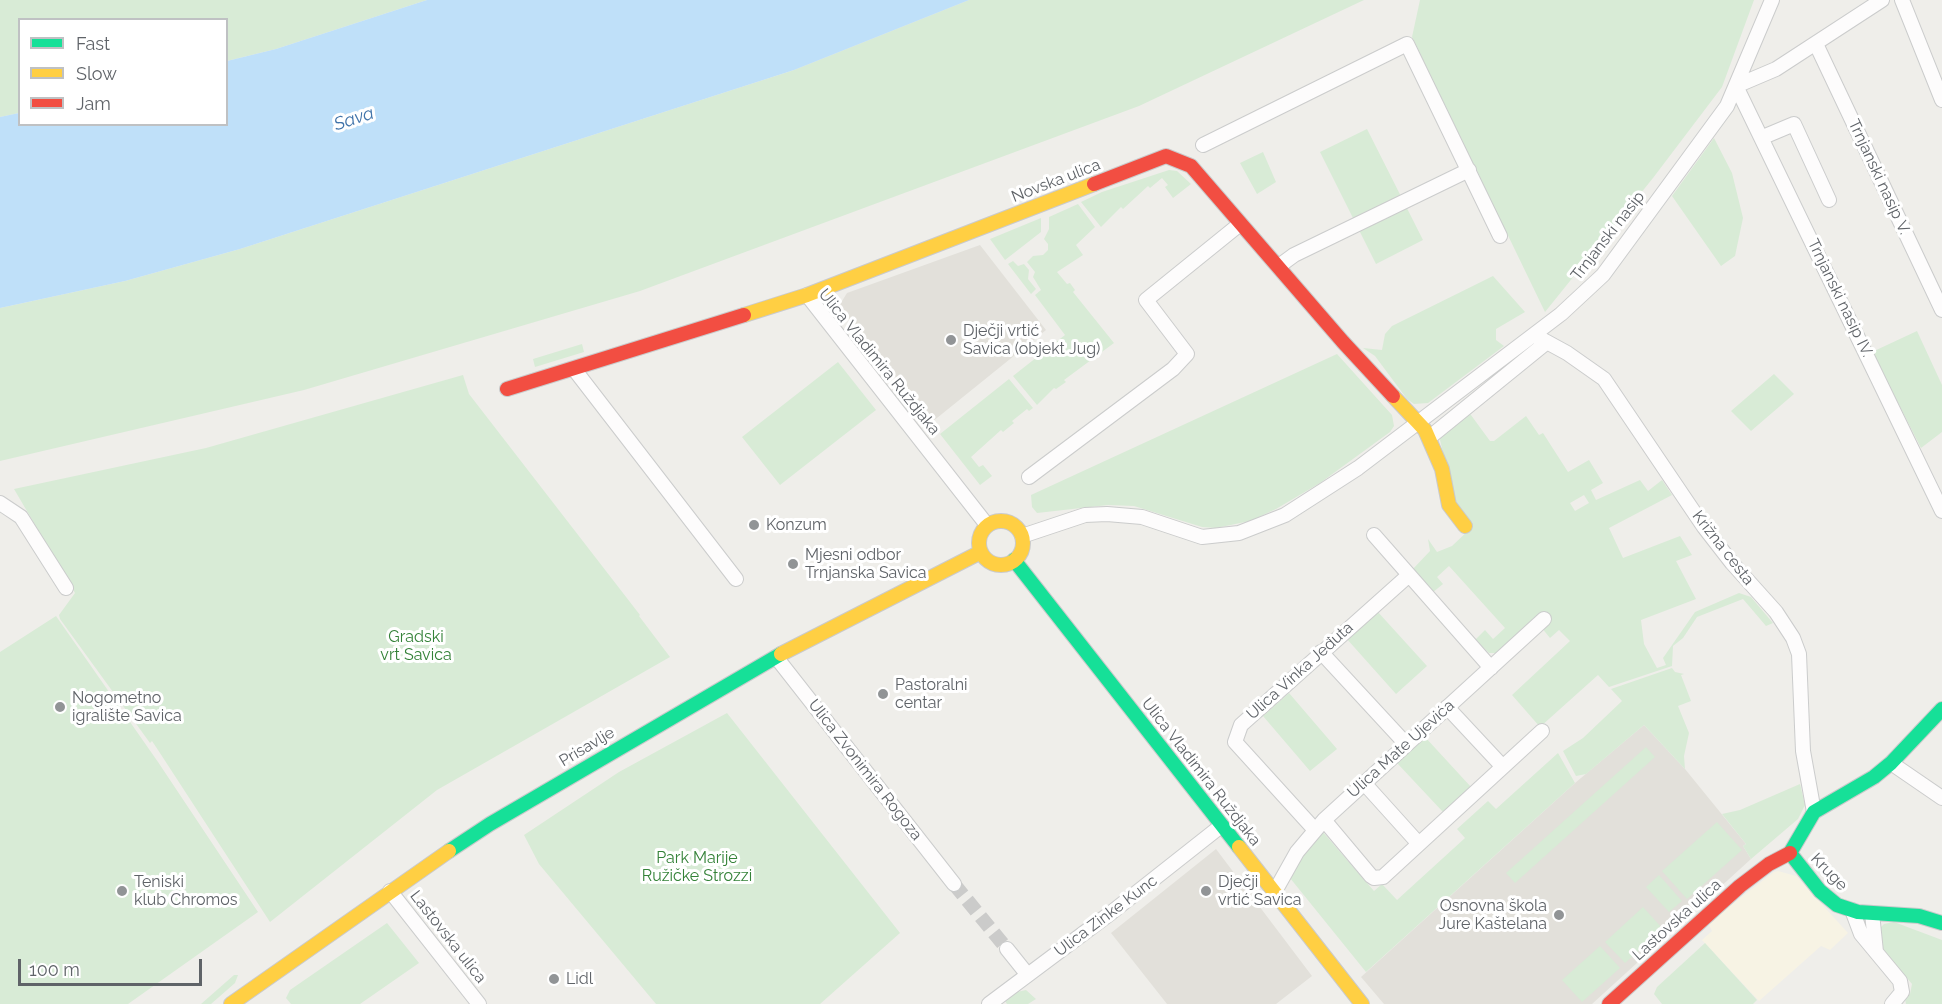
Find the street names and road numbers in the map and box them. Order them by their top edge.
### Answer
street label: Trnjanski nasip V. [1844,116,1914,238]
street label: Novska ulica [1009,155,1103,207]
street label: Trnjanski nasip [1567,188,1649,284]
street label: Trnjanski nasip IV. [1803,236,1877,360]
street label: Ulica Vladimira Ruždjaka [814,285,944,439]
street label: Križna cesta [1688,507,1758,589]
street label: Ulica Vinka Jeđuta [1243,618,1357,724]
street label: Ulica Vladimira Ruždjaka [1137,694,1265,850]
street label: Ulica Zvonimira Rogoza [804,696,926,844]
street label: Ulica Mate Ujevića [1344,696,1458,802]
street label: Prisavlje [556,723,618,771]
street label: Kruge [1807,849,1851,895]
street label: Ulica Zinke Kunc [1051,871,1161,961]
street label: Lastovska ulica [1629,875,1725,965]
street label: Lastovska ulica [406,887,490,987]

